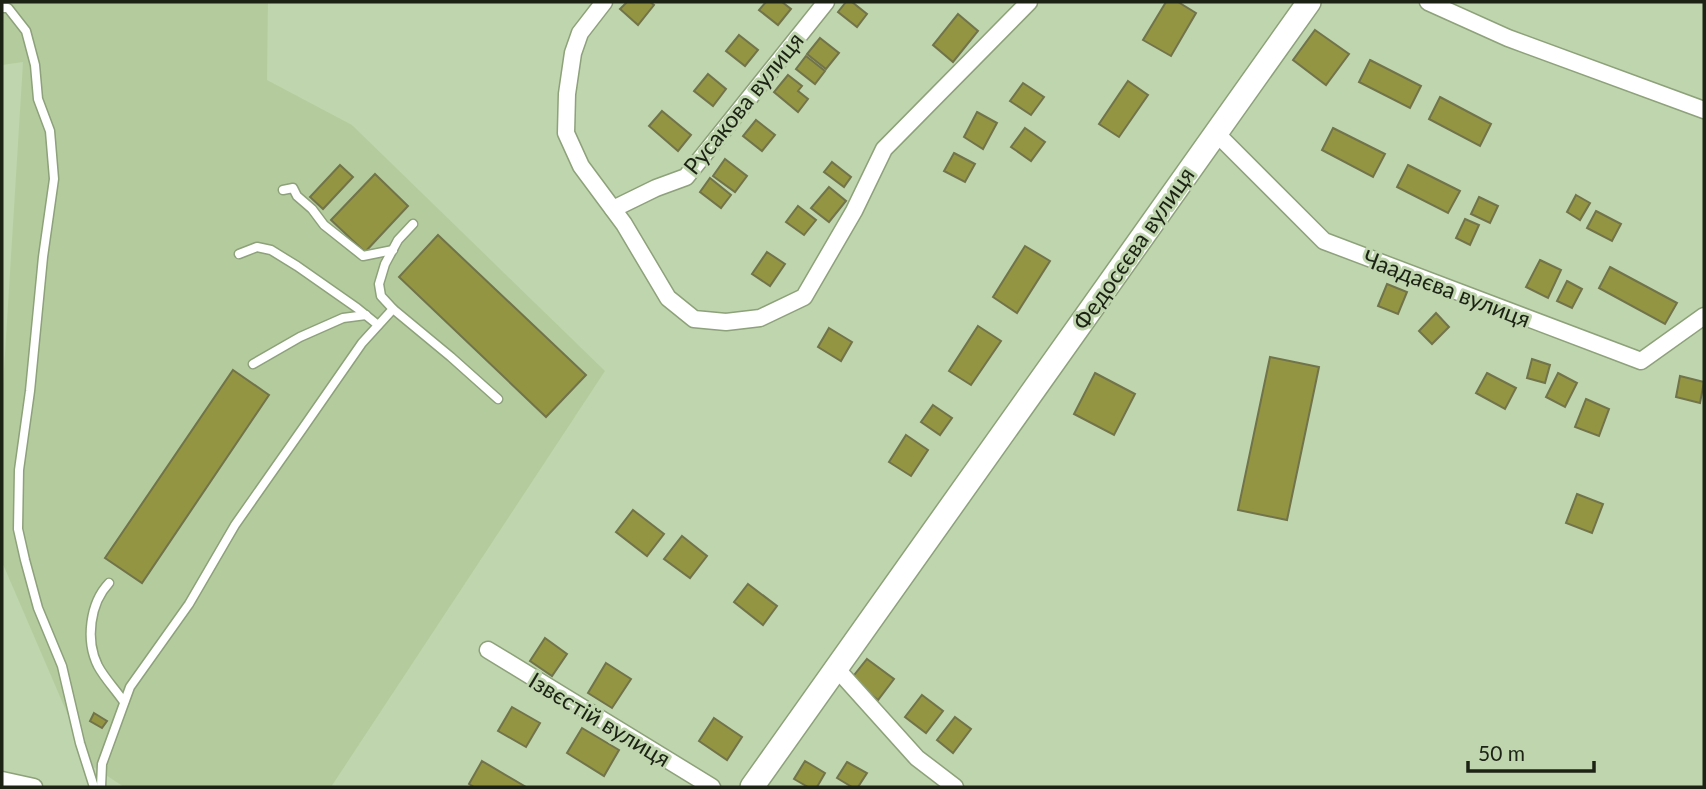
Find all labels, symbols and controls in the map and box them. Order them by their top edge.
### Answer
street label: Русакова вулиця [677,26,809,180]
street label: Федосєєва вулиця [1066,161,1200,335]
street label: Чаадаєва вулиця [1359,243,1535,333]
street label: Ізвєстій вулиця [524,666,676,772]
scale bar [1468,730,1594,774]
text: 50 m [1478,740,1525,765]

